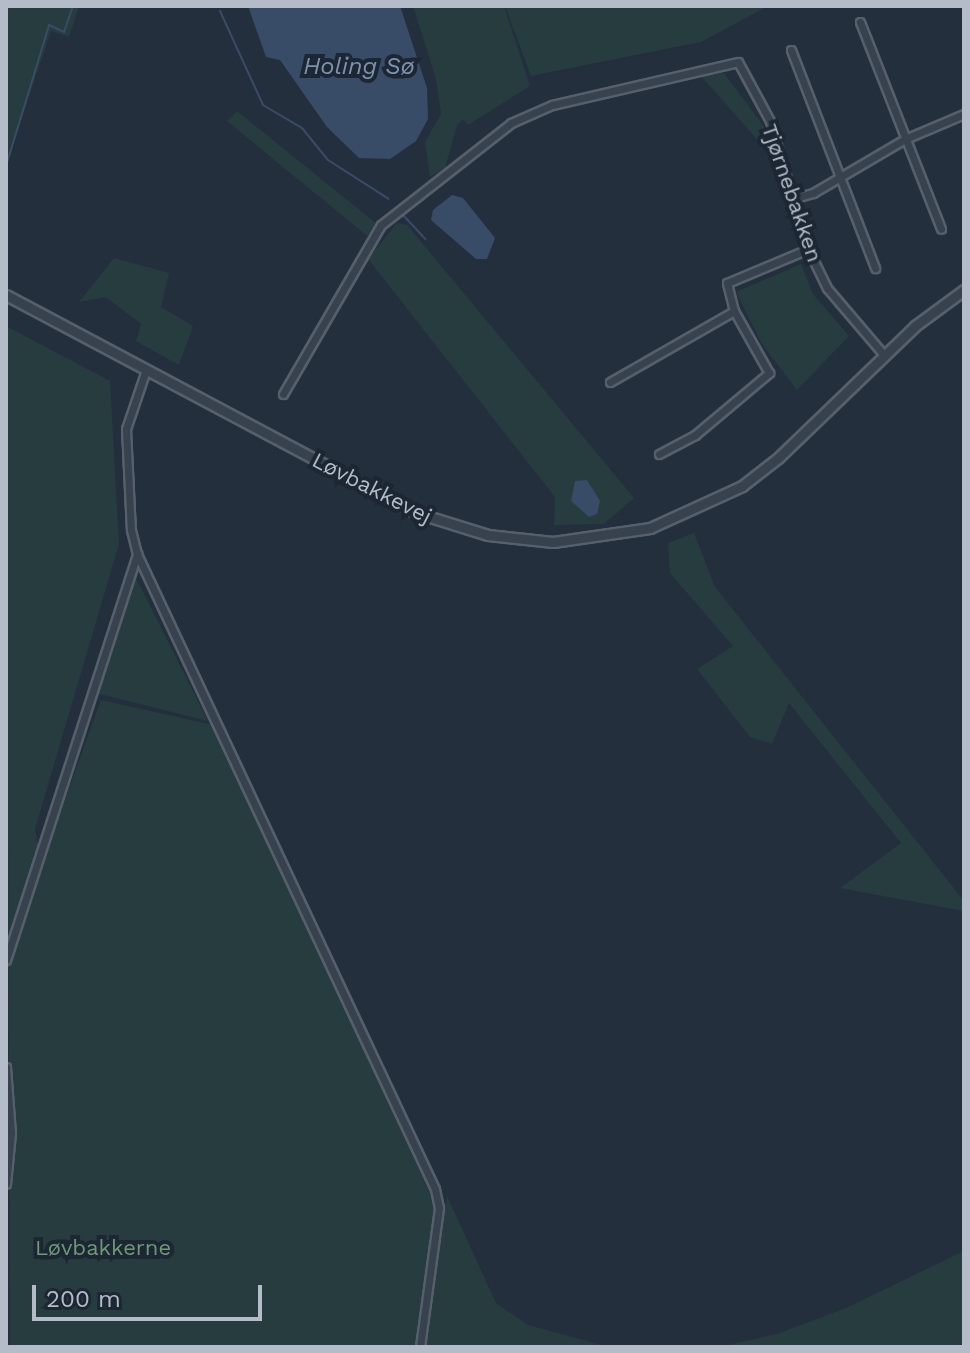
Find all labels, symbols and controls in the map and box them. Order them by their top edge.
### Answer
water label: Holing Sø [303,53,415,81]
street label: Tjørnebakken [756,120,828,266]
street label: Løvbakkevej [308,447,436,529]
park label: Løvbakkerne [35,1235,171,1261]
scale bar [36,1269,266,1319]
text: 200 m [46,1285,121,1313]

